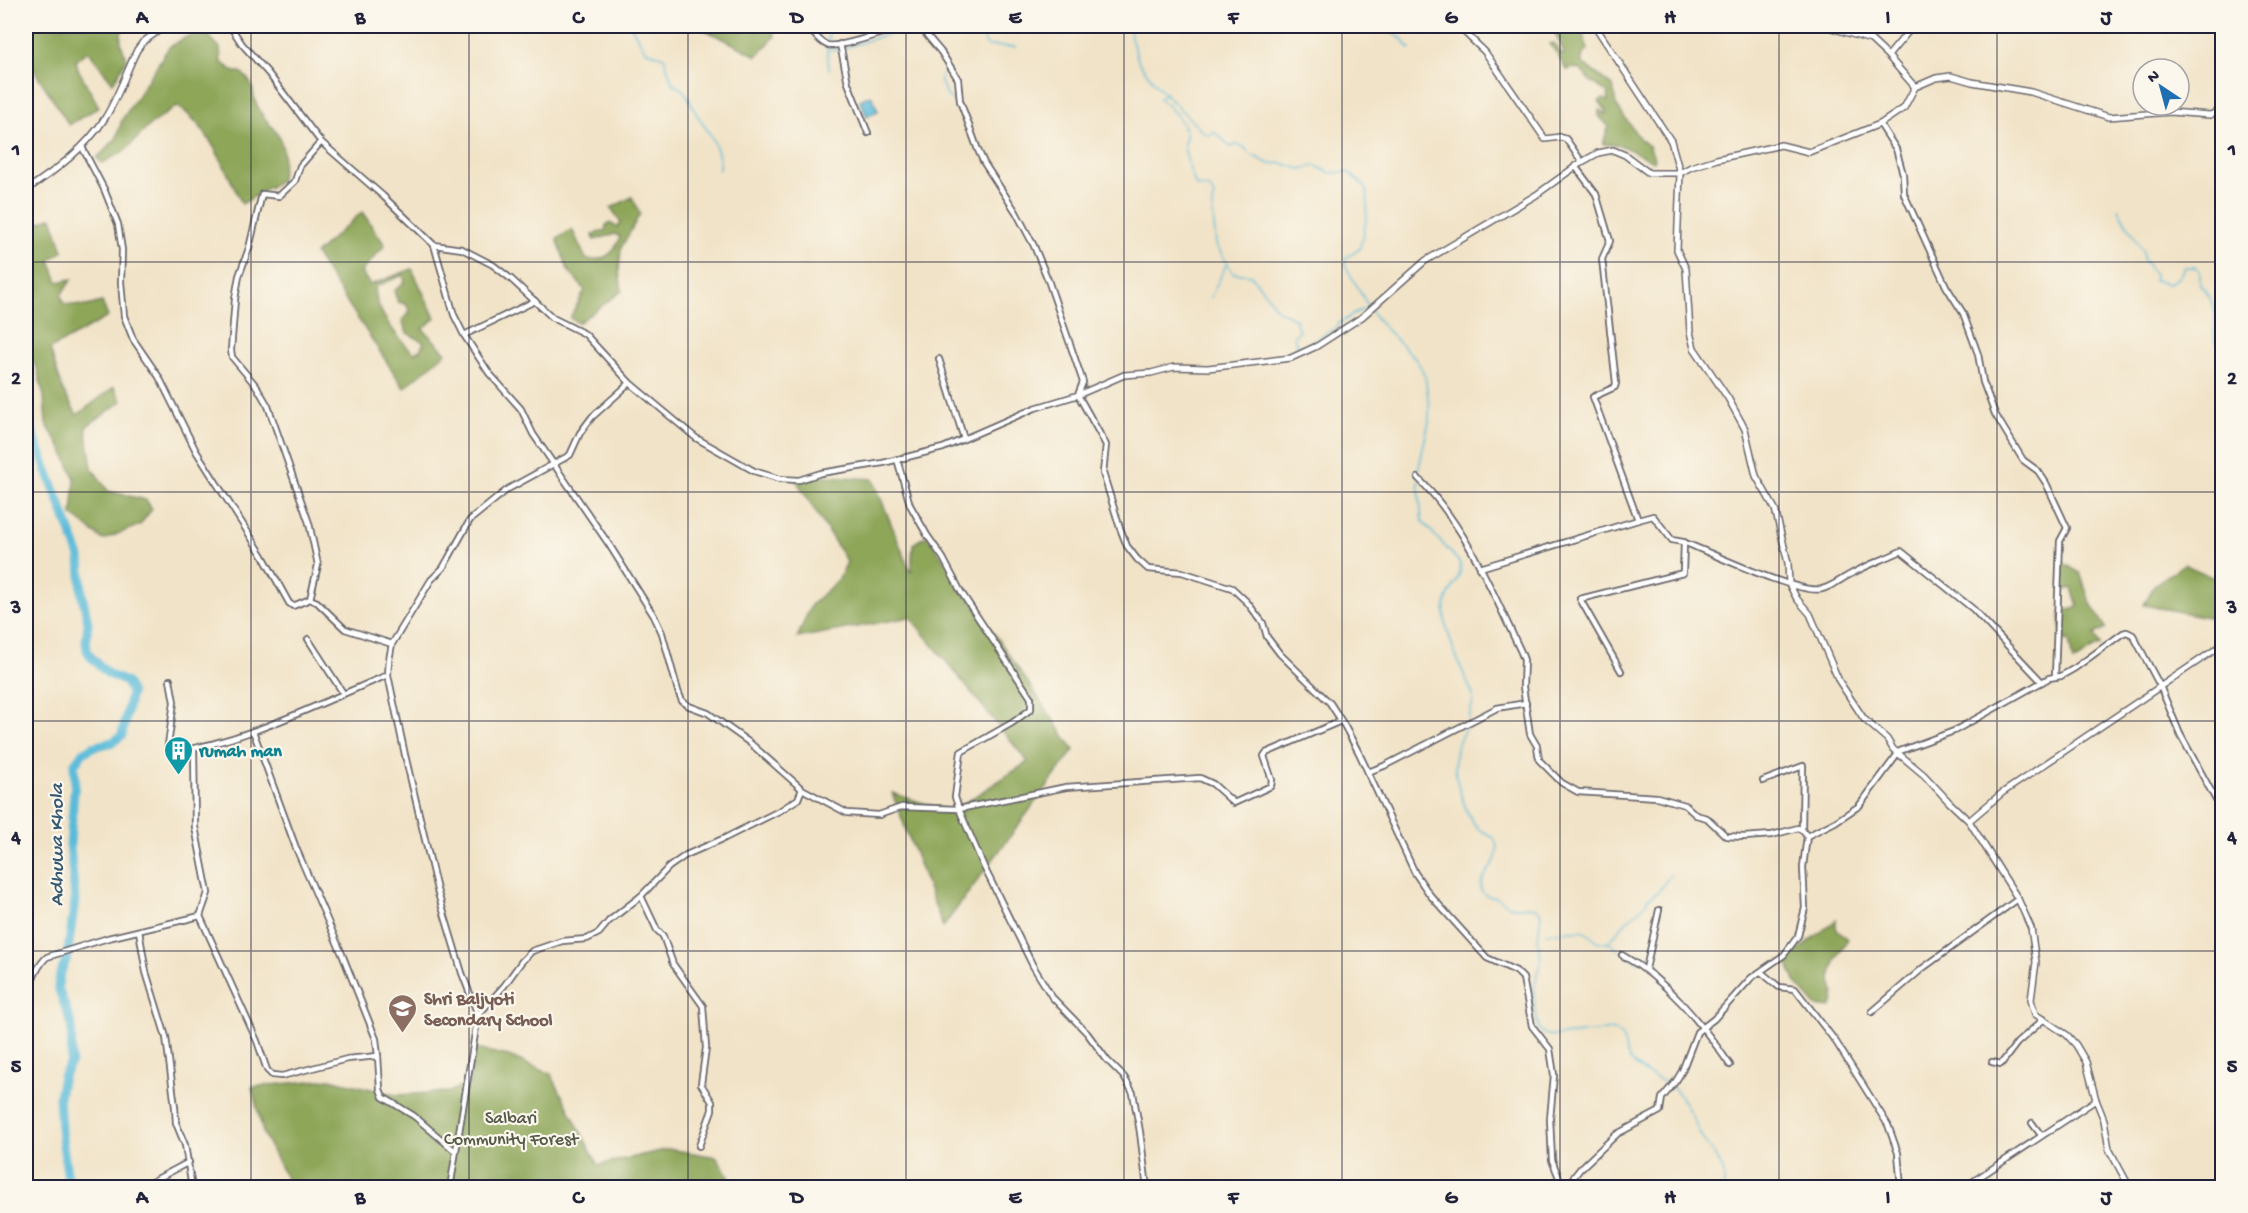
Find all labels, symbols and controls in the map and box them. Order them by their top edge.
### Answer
text: A [135,8,150,31]
text: B [354,8,366,31]
text: C [572,8,586,31]
text: D [788,8,804,31]
text: E [1009,8,1023,31]
text: F [1227,8,1240,31]
text: G [1445,8,1459,31]
text: H [1664,8,1676,31]
text: I [1886,8,1891,31]
text: J [2100,8,2113,31]
north arrow [2131,57,2191,117]
text: N [2144,67,2164,88]
text: 1 [11,140,20,163]
text: 1 [2227,140,2236,163]
text: 2 [11,369,21,392]
text: 2 [2227,369,2237,392]
text: 3 [10,598,21,621]
text: 3 [2226,598,2237,621]
building icon: rumah man [162,734,194,776]
place label: rumah man [198,742,282,763]
water label: Adhuwa Khola [47,782,70,906]
text: 4 [10,828,21,851]
text: 4 [2226,828,2237,851]
place label: Shri Baljyoti Secondary School [424,990,553,1032]
school or university icon: Shri Baljyoti Secondary School [387,992,419,1034]
text: 5 [11,1057,22,1080]
text: 5 [2227,1057,2238,1080]
park label: Salbari Community Forest [444,1109,580,1151]
text: A [135,1188,150,1211]
text: B [354,1188,366,1211]
text: C [572,1188,586,1211]
text: D [788,1188,804,1211]
text: E [1009,1188,1023,1211]
text: F [1227,1188,1240,1211]
text: G [1445,1188,1459,1211]
text: H [1664,1188,1676,1211]
text: I [1886,1188,1891,1211]
text: J [2100,1188,2113,1211]

